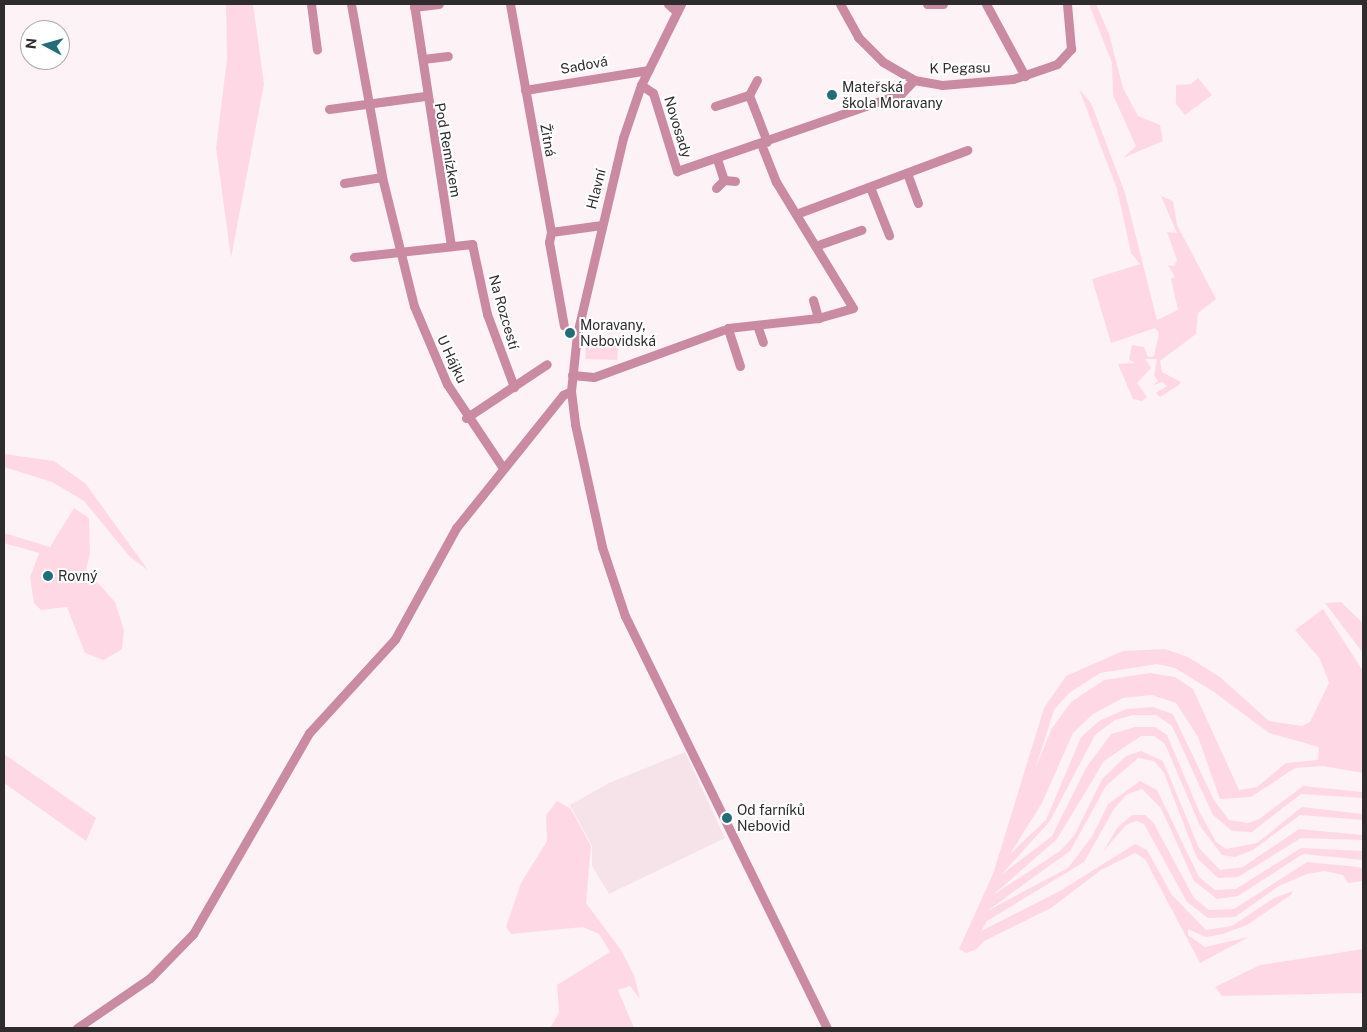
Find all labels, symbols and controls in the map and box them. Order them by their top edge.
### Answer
north arrow [20,20,70,70]
text: N [23,37,40,50]
street label: Sadová [559,53,609,77]
street label: K Pegasu [929,59,991,77]
place label: Mateřská škola Moravany [842,79,943,111]
marker: Mateřská škola Moravany [826,89,838,101]
street label: Novosady [661,94,695,160]
street label: Pod Remízkem [431,102,465,198]
street label: Žitná [537,122,559,158]
street label: Hlavní [583,167,609,211]
street label: Na Rozcestí [485,273,523,351]
place label: Moravany, Nebovidská [580,317,656,350]
marker: Moravany, Nebovidská [564,327,576,339]
street label: U Hájku [434,332,470,386]
place label: Rovný [58,568,97,584]
marker: Rovný [42,570,54,582]
place label: Od farníků Nebovid [737,802,805,834]
marker: Od farníků Nebovid [721,812,733,824]

